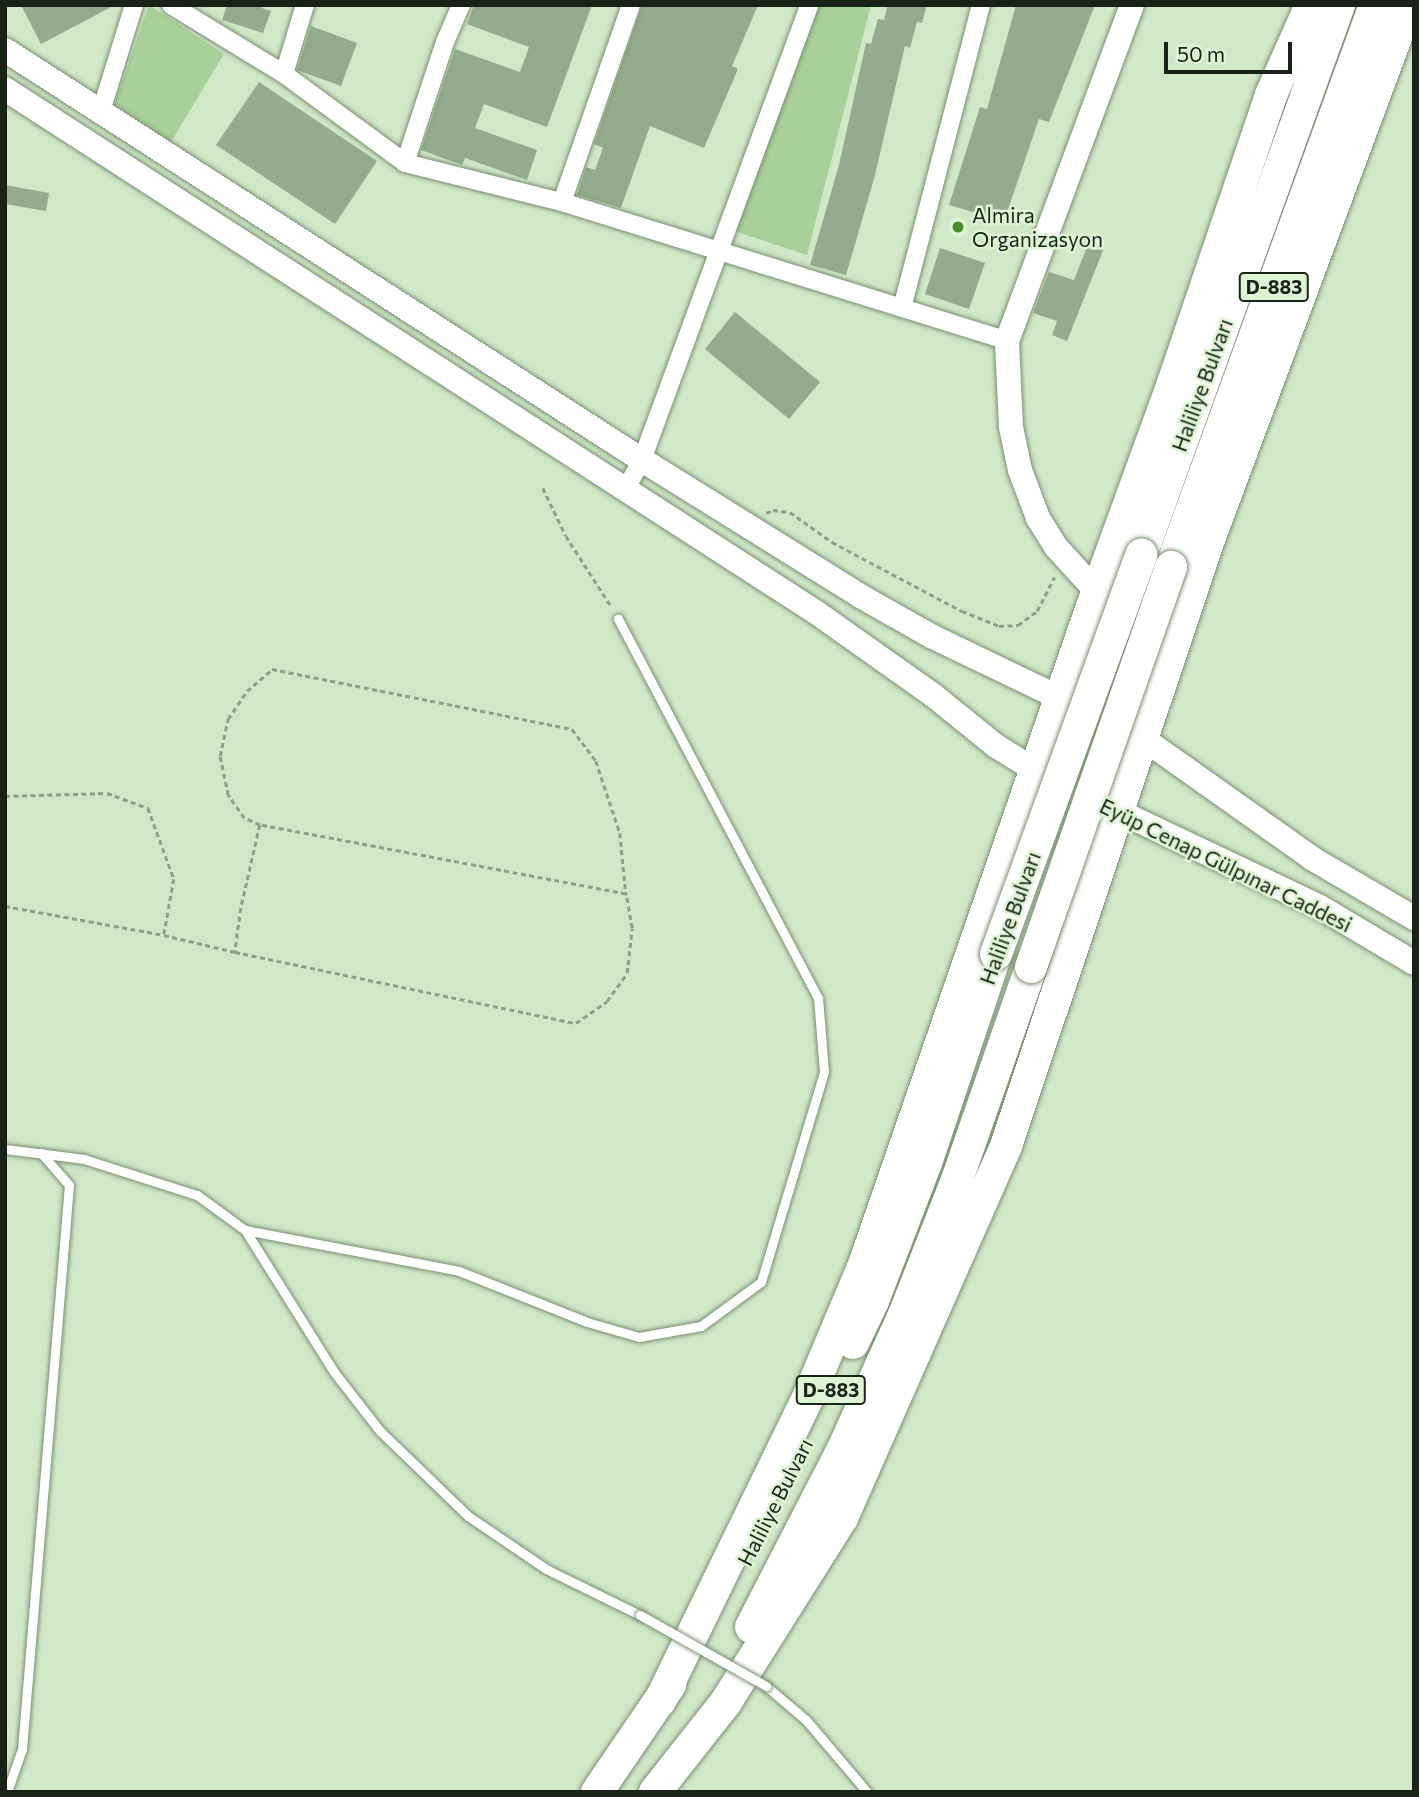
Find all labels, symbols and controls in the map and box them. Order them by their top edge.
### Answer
scale bar [1167,28,1295,72]
text: 50 m [1177,41,1225,66]
place label: Almira Organizasyon [972,202,1103,252]
marker: Almira Organizasyon [950,219,966,235]
road number: D-883 [1237,272,1311,302]
street label: Haliliye Bulvarı [1166,315,1238,455]
street label: Eyüp Cenap Gülpınar Caddesi [1096,793,1356,937]
street label: Haliliye Bulvarı [974,848,1046,988]
road number: D-883 [794,1374,868,1406]
street label: Haliliye Bulvarı [732,1434,818,1570]

